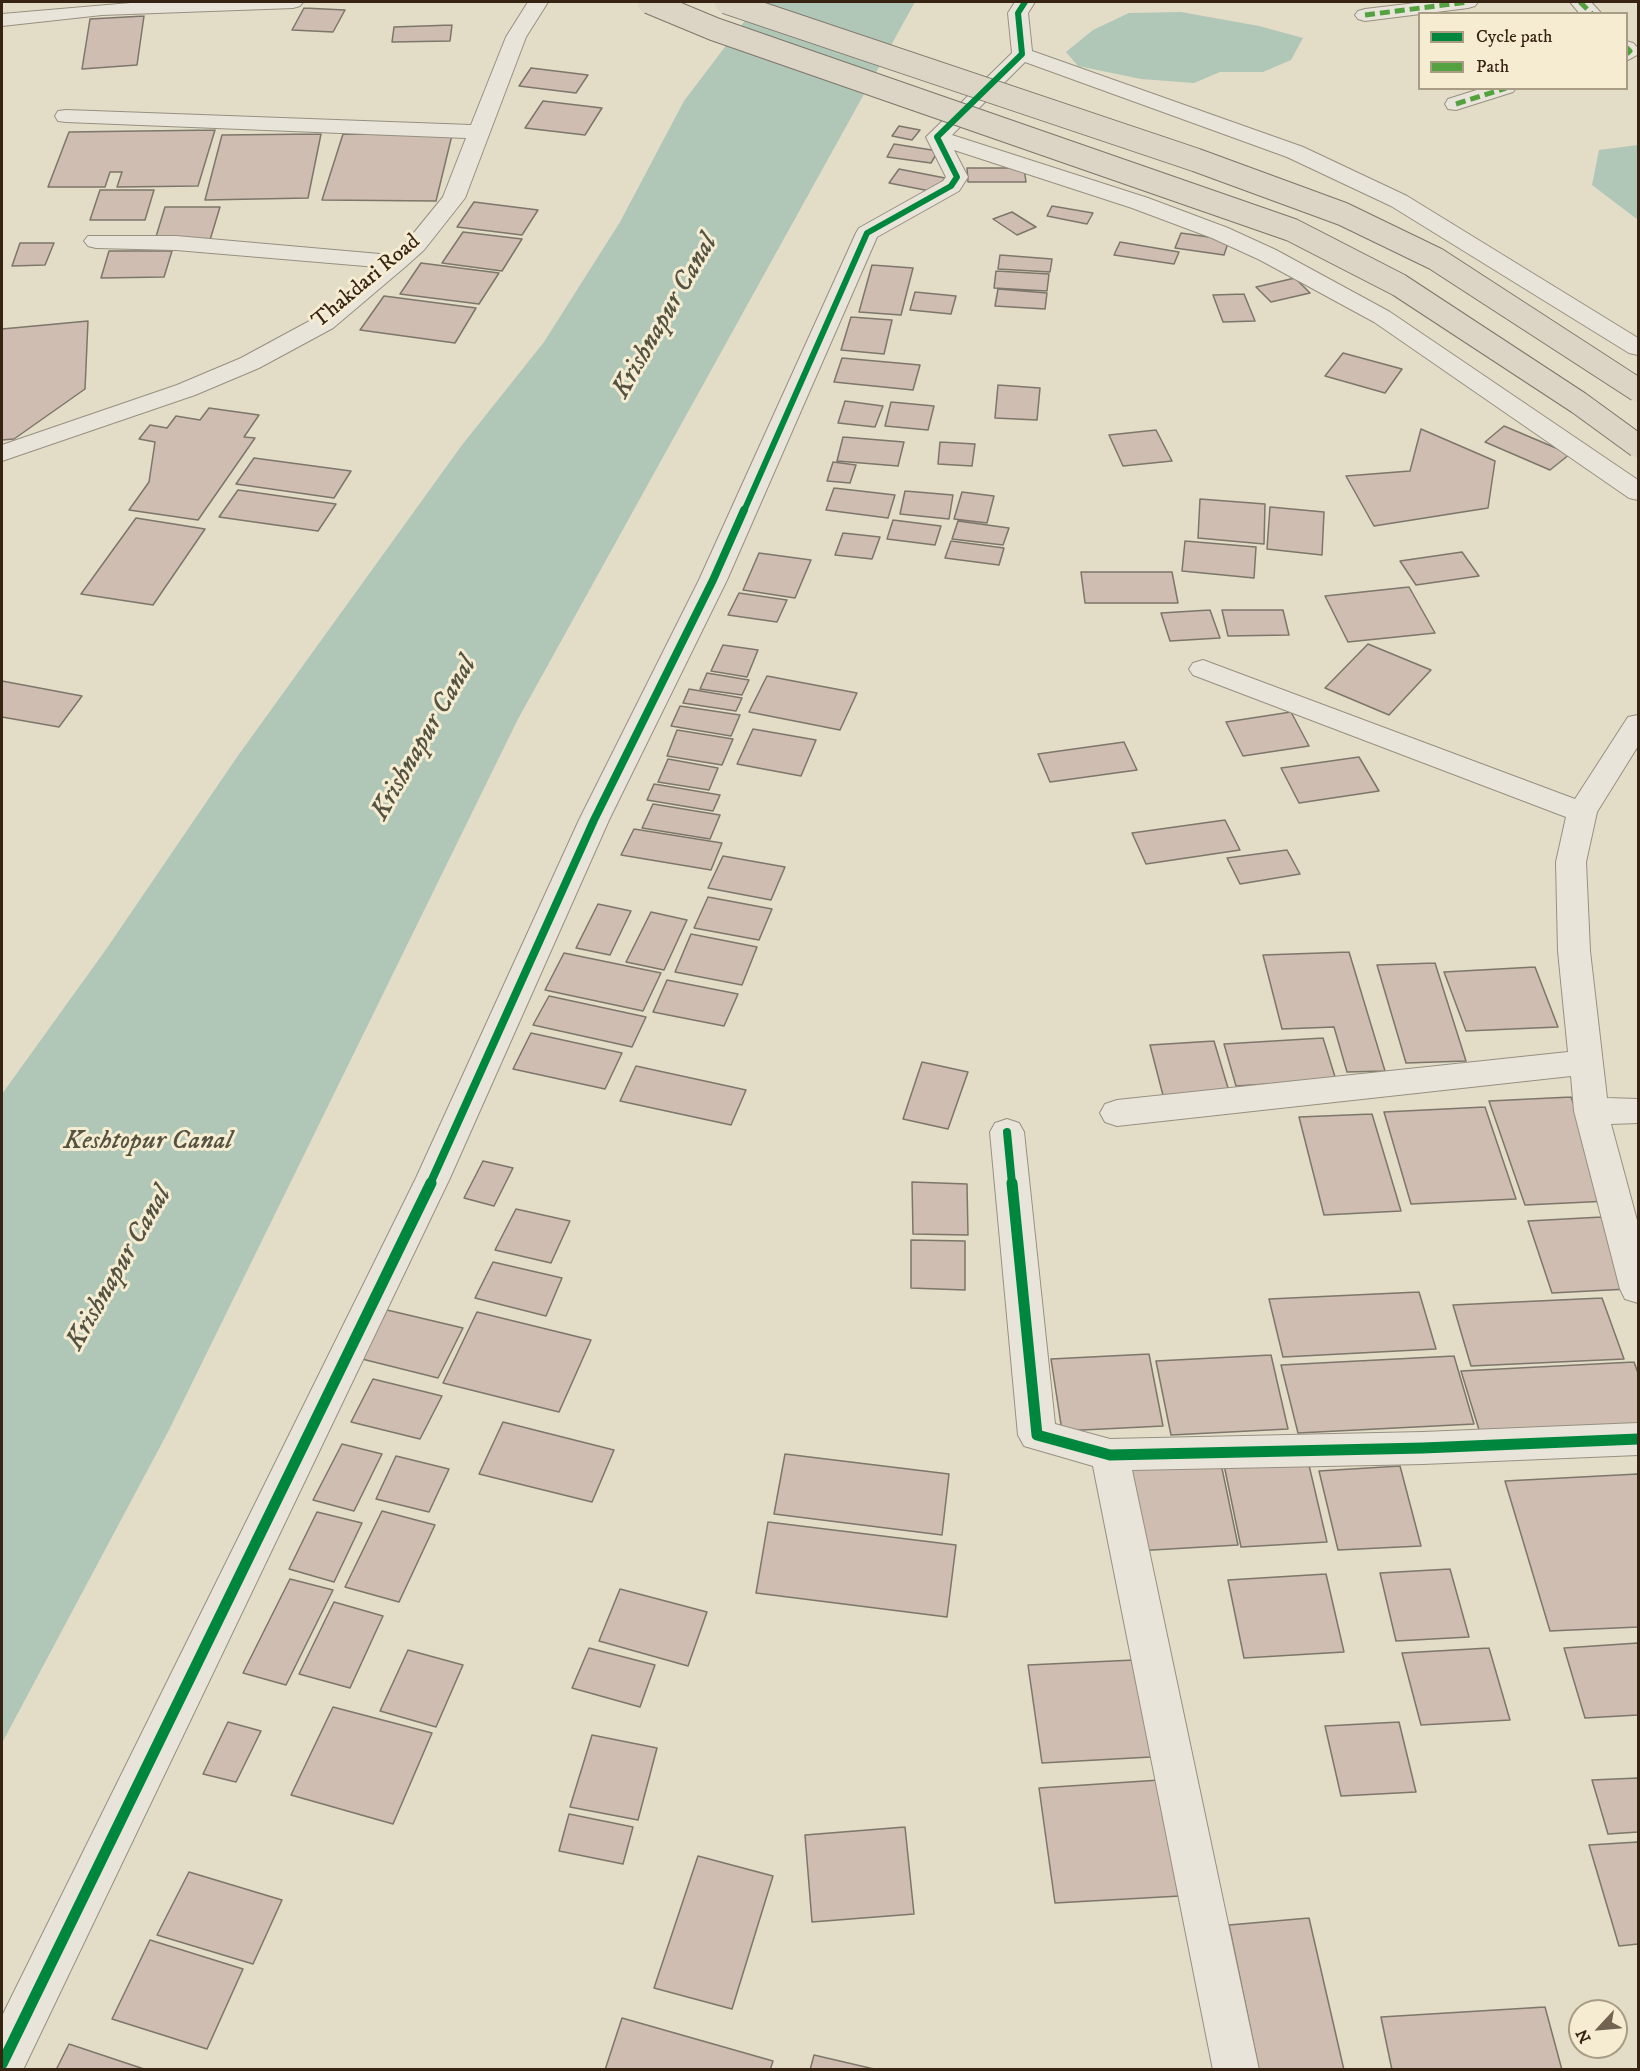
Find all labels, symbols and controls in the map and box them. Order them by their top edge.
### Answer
legend [1418,12,1628,90]
text: Cycle path [1476,26,1553,48]
text: Path [1476,56,1509,78]
street label: Thakdari Road [308,229,426,335]
water label: Krishnapur Canal [606,230,726,404]
water label: Krishnapur Canal [365,652,485,826]
water label: Keshtopur Canal [64,1126,232,1158]
water label: Krishnapur Canal [60,1182,180,1356]
north arrow [1568,1999,1628,2059]
text: N [1572,2026,1595,2046]

